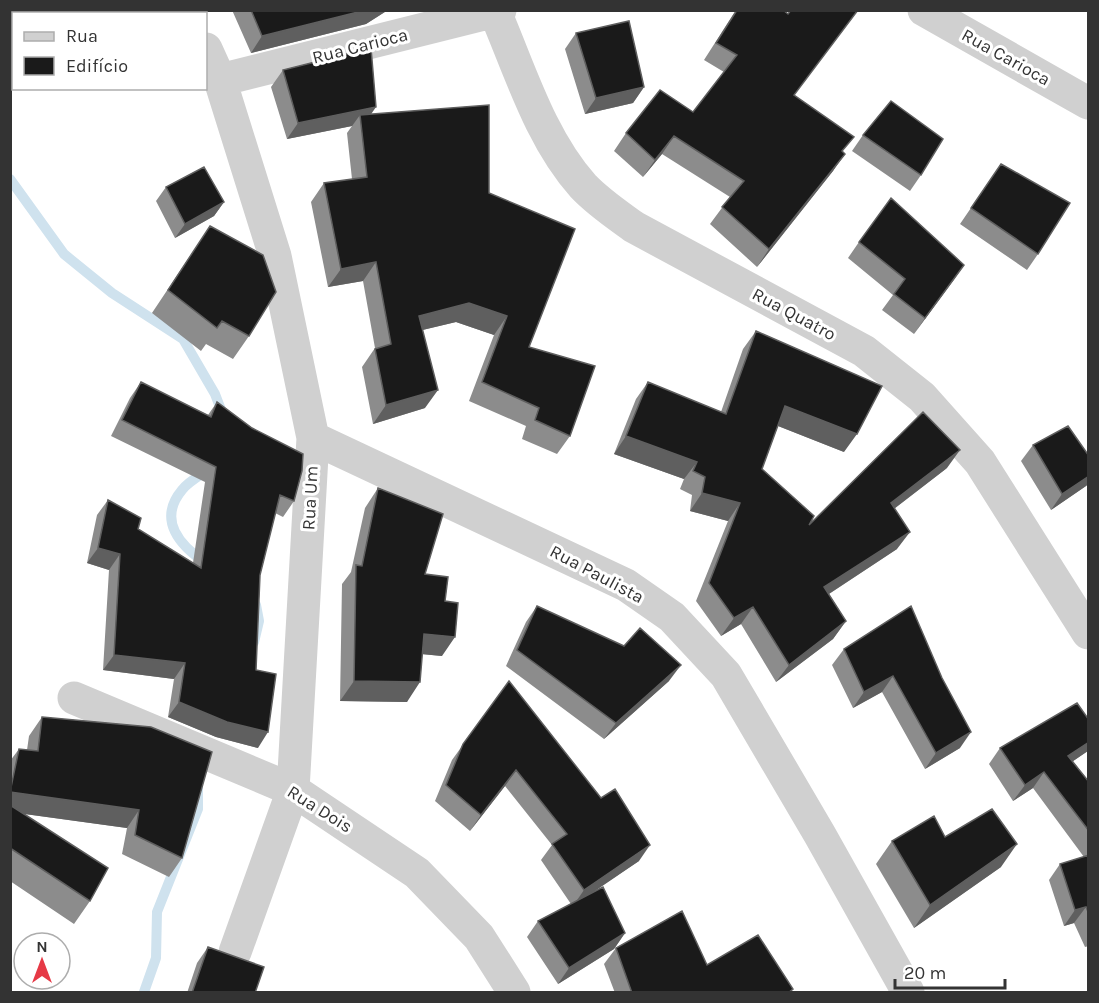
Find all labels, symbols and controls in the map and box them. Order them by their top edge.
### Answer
legend [12,12,207,90]
street label: Rua Carioca [310,23,410,69]
street label: Rua Carioca [958,24,1054,90]
text: Rua [66,25,98,47]
text: Edifício [66,55,128,77]
street label: Rua Quatro [748,283,840,345]
street label: Rua Um [297,465,323,531]
street label: Rua Paulista [546,540,648,608]
street label: Rua Dois [283,780,357,838]
north arrow [12,931,72,991]
text: N [36,937,48,956]
scale bar [895,952,1004,990]
text: 20 m [904,962,946,984]

